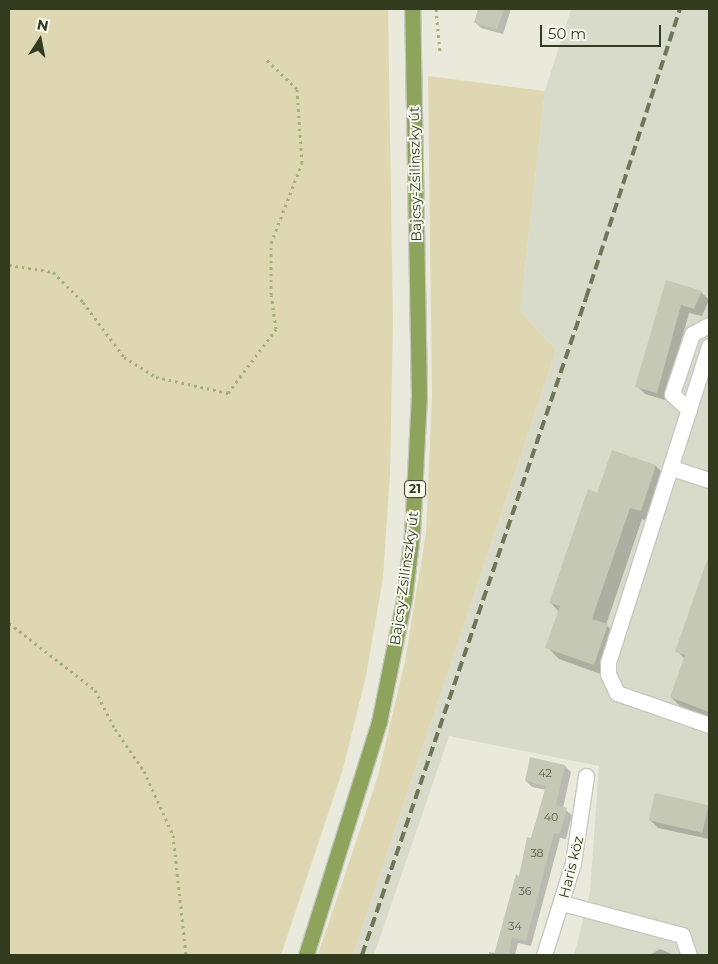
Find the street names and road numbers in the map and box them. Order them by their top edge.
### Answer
street label: Bajcsy-Zsilinszky út [405,106,425,242]
road number: 21 [404,479,426,498]
street label: Bajcsy-Zsilinszky út [386,510,422,646]
street label: Haris köz [555,834,587,900]

